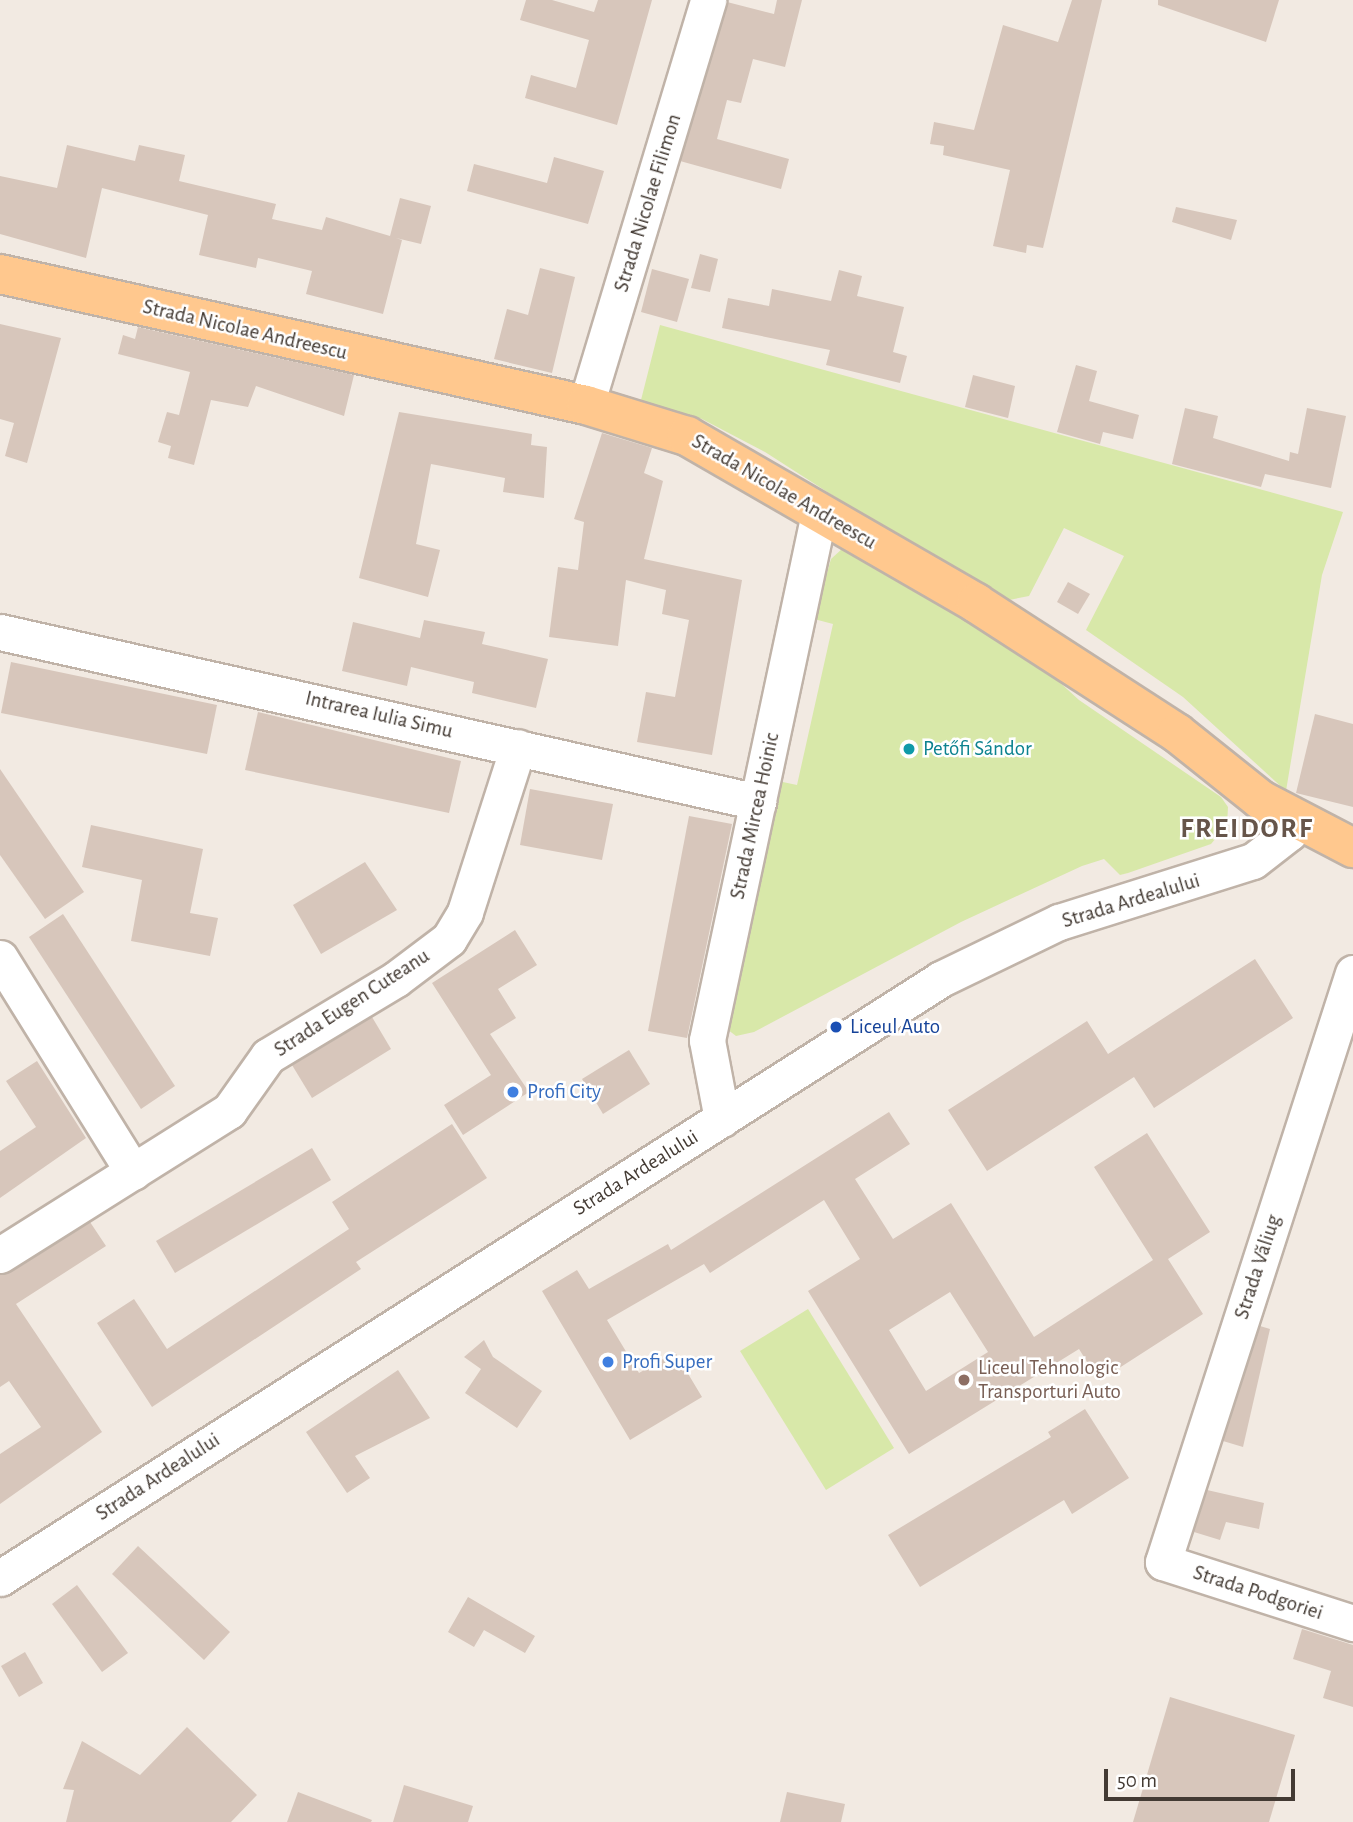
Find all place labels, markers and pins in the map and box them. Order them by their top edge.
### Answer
place label: Petőfi Sándor [923,736,1032,762]
marker: Petőfi Sándor [901,741,917,757]
place label: Liceul Auto [850,1014,940,1040]
marker: Liceul Auto [828,1019,844,1035]
place label: Profi City [527,1079,601,1105]
marker: Profi City [505,1084,521,1100]
place label: Profi Super [622,1349,712,1375]
marker: Profi Super [600,1354,616,1370]
place label: Liceul Tehnologic Transporturi Auto [978,1355,1121,1405]
marker: Liceul Tehnologic Transporturi Auto [956,1372,972,1388]

